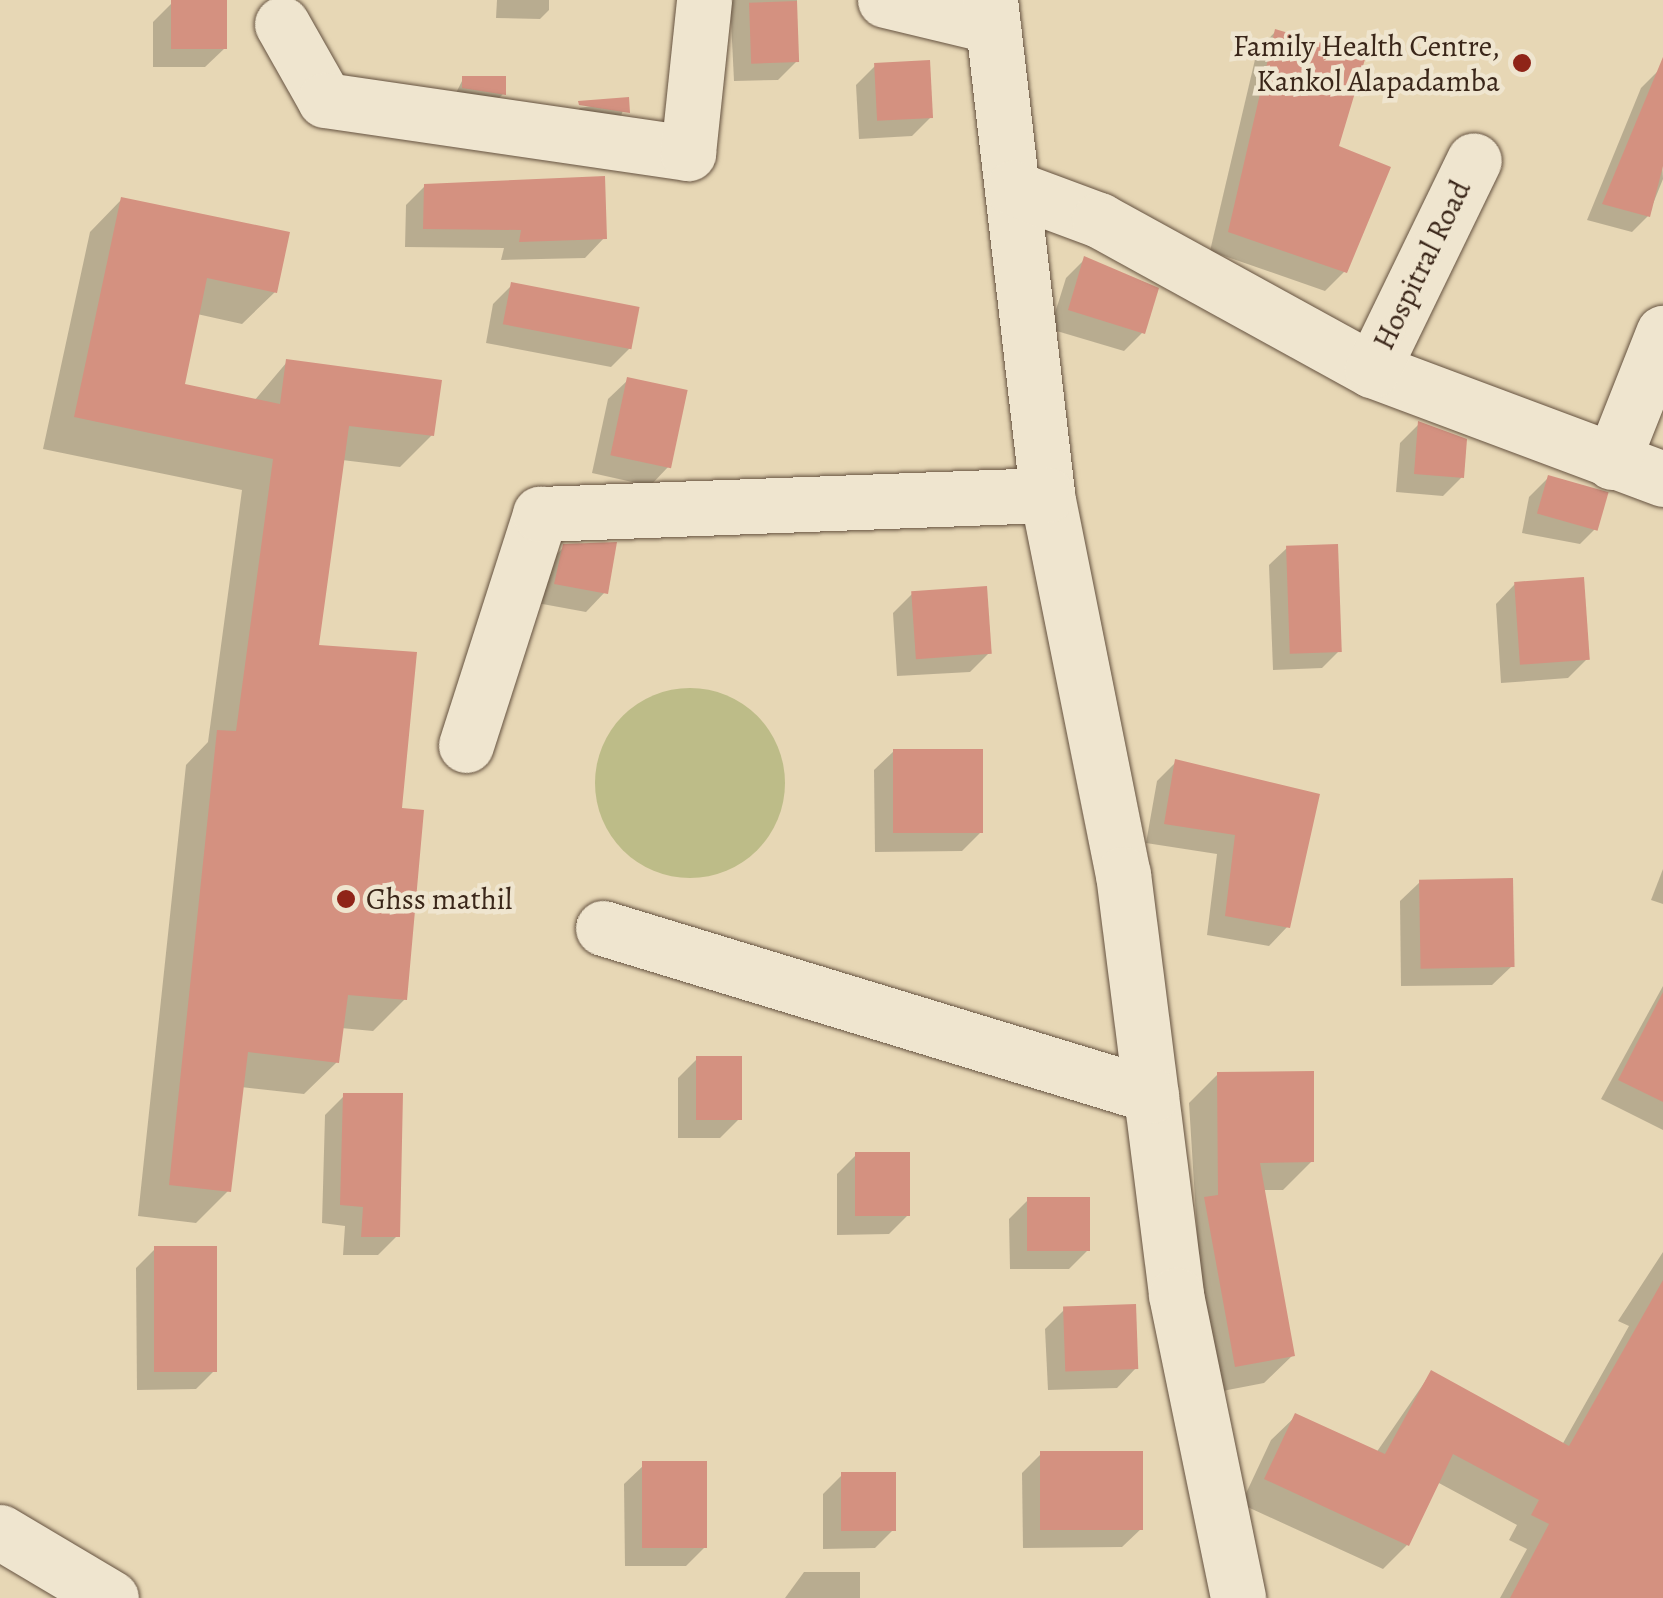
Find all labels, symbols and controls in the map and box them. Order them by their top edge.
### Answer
place label: Family Health Centre, Kankol Alapadamba [1233,28,1500,98]
marker: Family Health Centre, Kankol Alapadamba [1509,50,1535,76]
street label: Hospitral Road [1365,174,1479,356]
place label: Ghss mathil [366,881,512,917]
marker: Ghss mathil [335,888,357,910]

